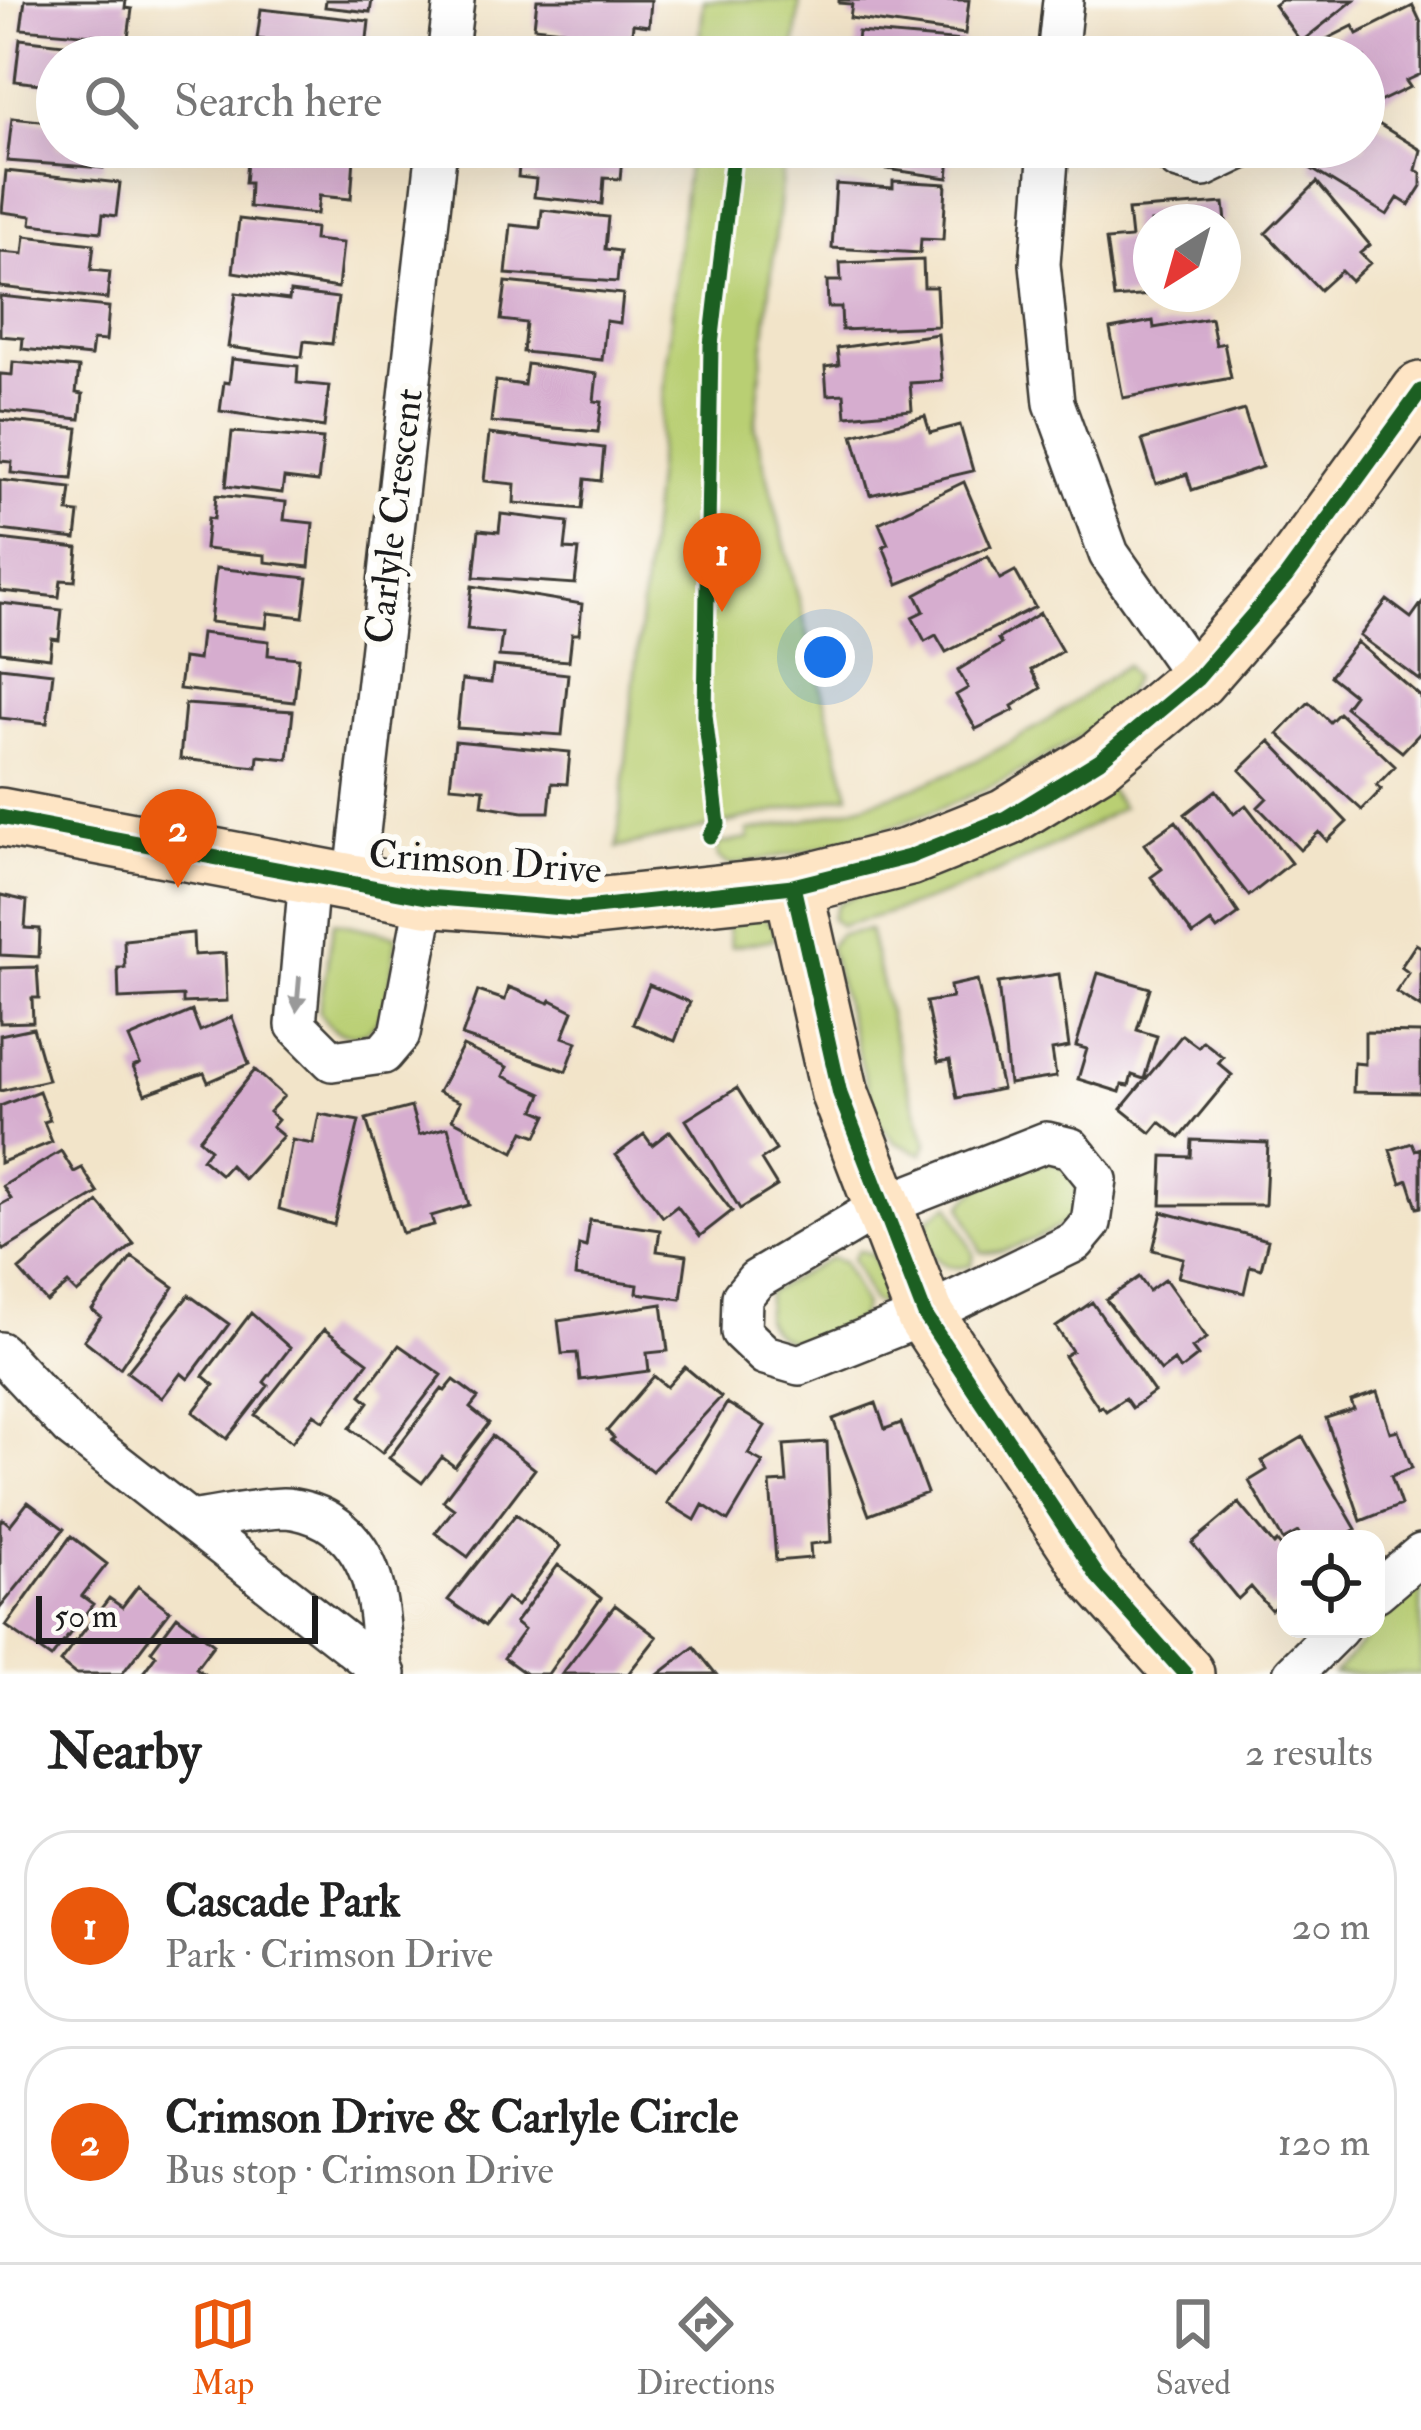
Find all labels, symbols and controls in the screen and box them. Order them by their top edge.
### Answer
search box [36,36,1385,168]
icon: search [78,69,144,135]
text: Search here [174,74,382,130]
north arrow [1133,204,1241,312]
street label: Carlyle Crescent [354,386,434,646]
pin: 1 [683,513,761,612]
your location [795,627,855,687]
pin: 2 [139,789,217,888]
street label: Crimson Drive [367,829,603,895]
one-way arrow [288,976,307,1013]
map controls [1277,1530,1385,1638]
button: locate [1277,1530,1385,1638]
scale bar [36,1590,318,1643]
text: 50 m [54,1596,118,1637]
text: Nearby [48,1720,201,1784]
text: 2 results [1245,1728,1373,1777]
text: Cascade Park [165,1874,401,1930]
text: 1 [83,1902,97,1951]
text: 20 m [1292,1902,1370,1951]
text: Park · Crimson Drive [165,1930,493,1979]
text: Crimson Drive & Carlyle Circle [165,2090,738,2146]
text: 2 [80,2118,100,2167]
text: 120 m [1278,2118,1370,2167]
text: Bus stop · Crimson Drive [165,2146,554,2195]
tab: Map [190,2291,256,2404]
tab: Directions [637,2291,775,2404]
tab: Saved [1155,2291,1231,2404]

